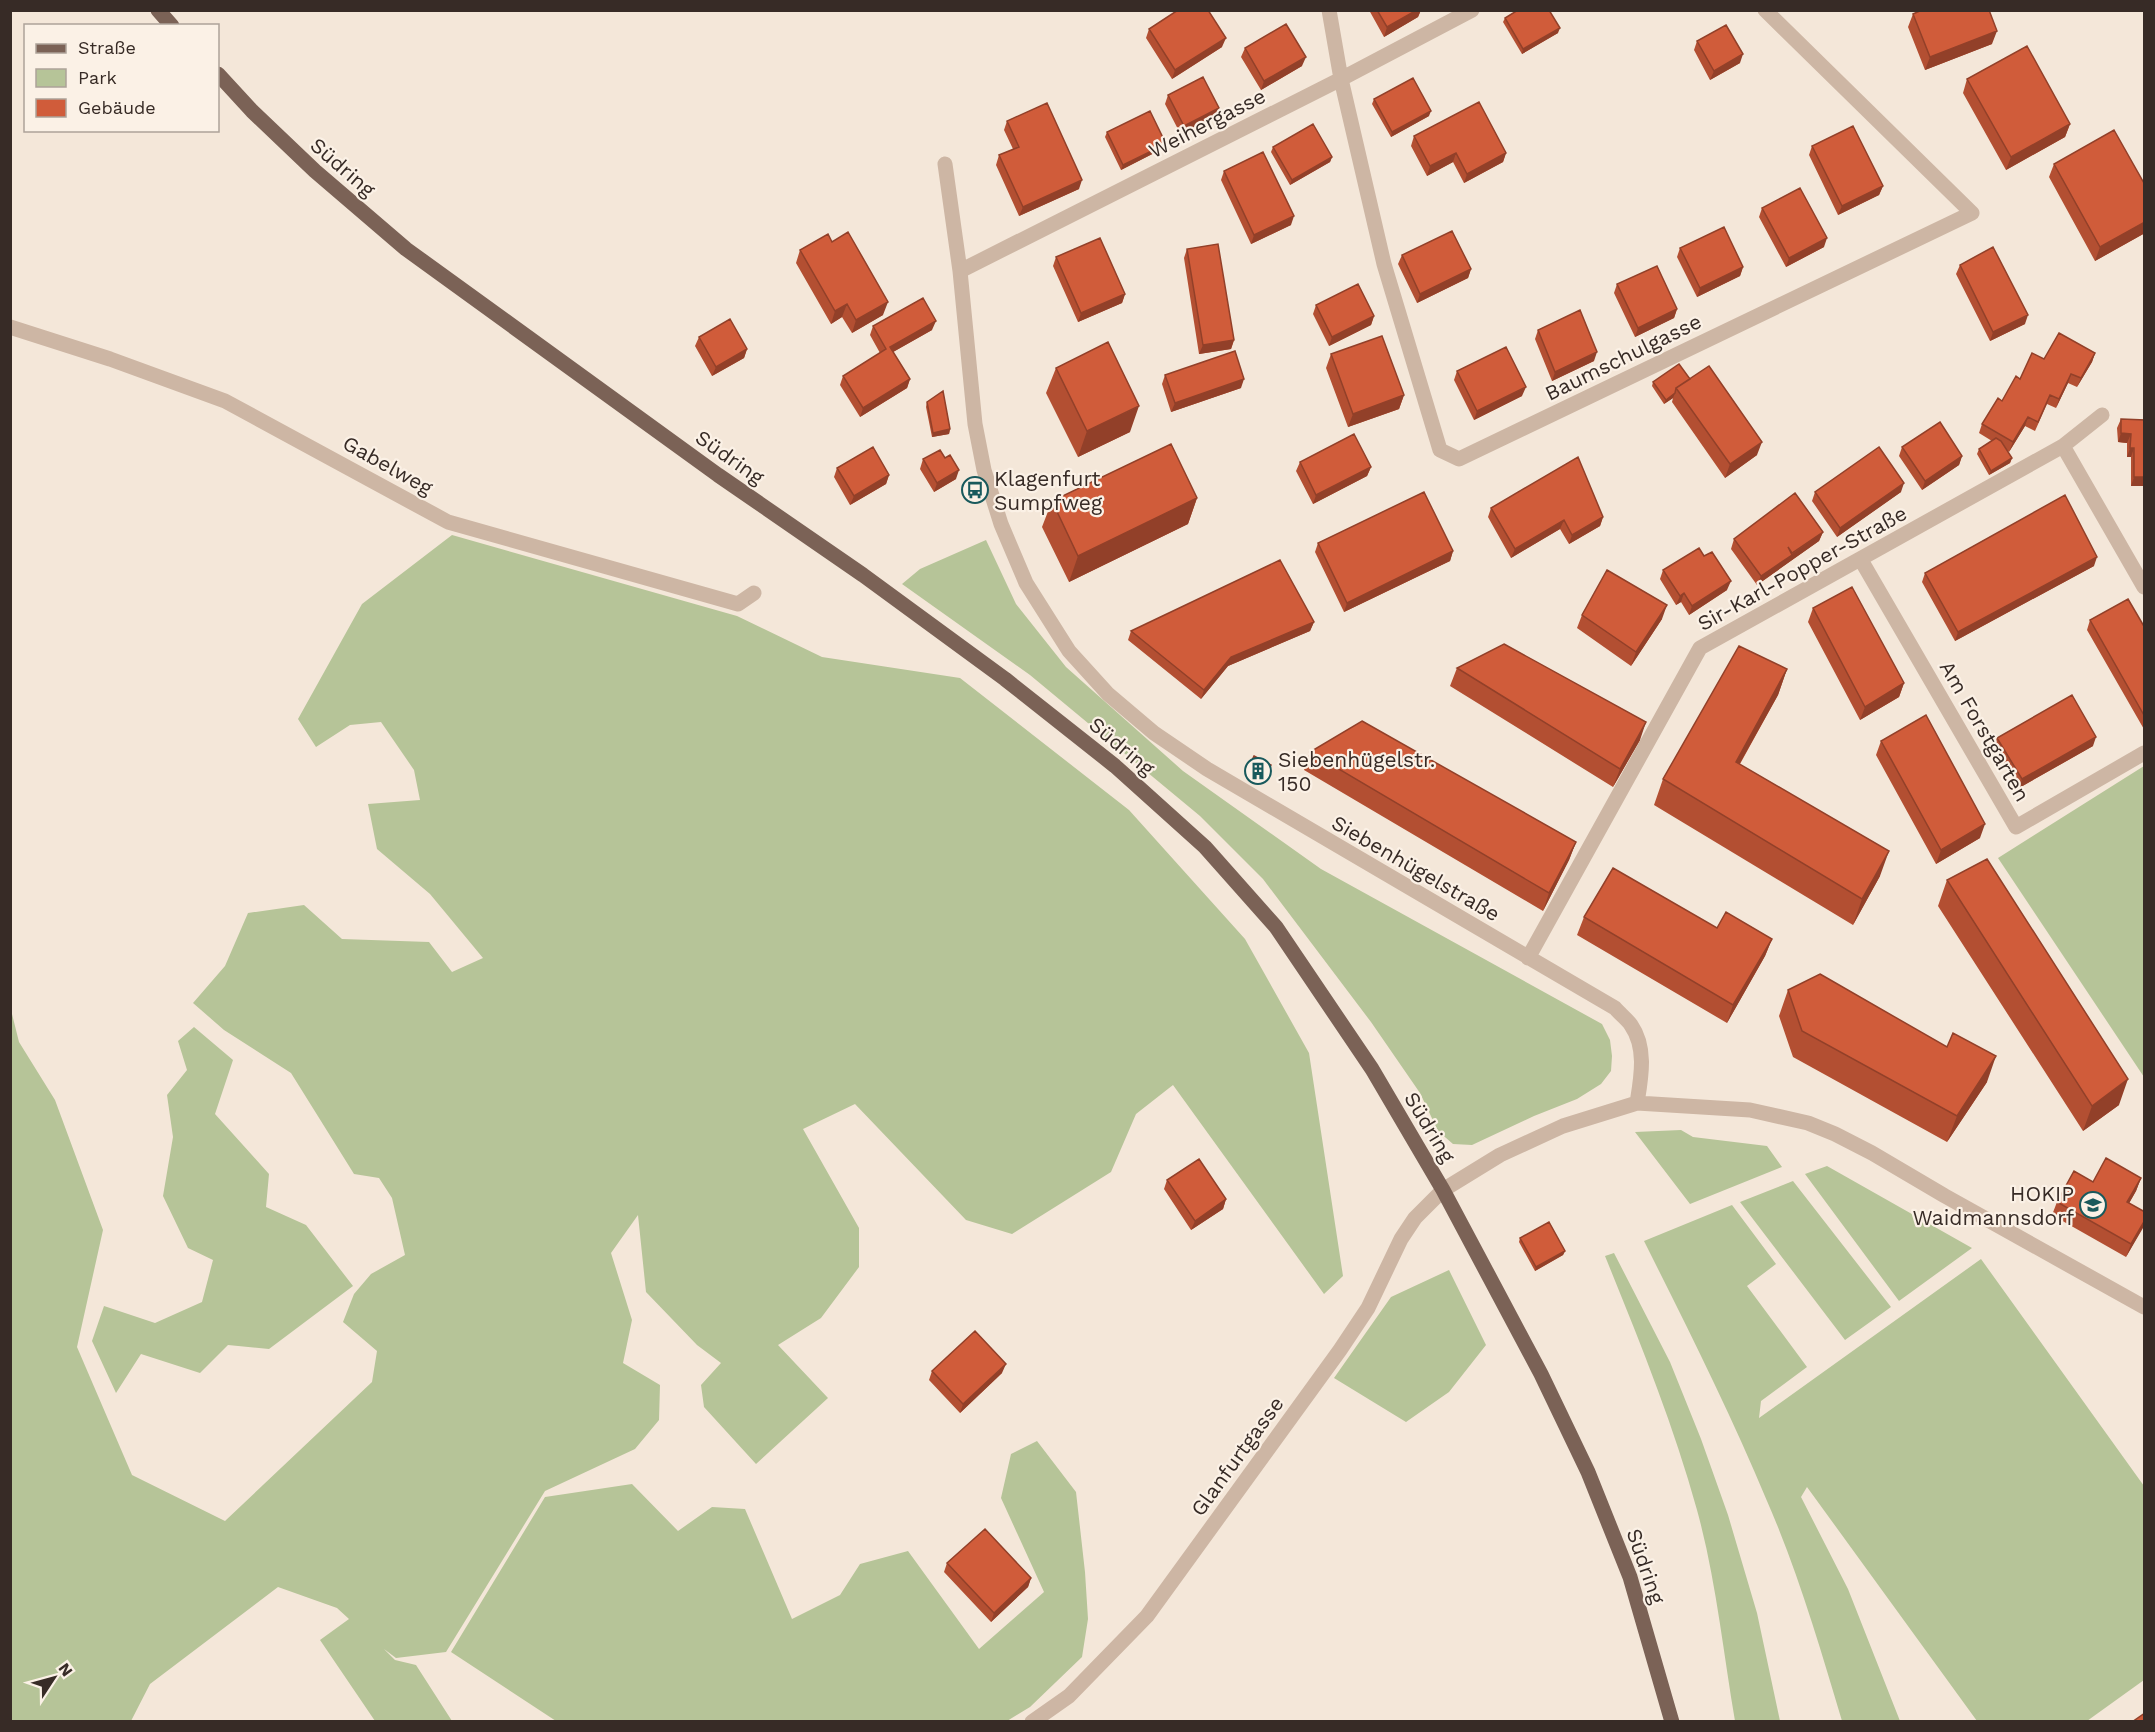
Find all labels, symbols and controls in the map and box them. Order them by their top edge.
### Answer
legend [24,24,219,132]
text: Straße [78,37,136,58]
text: Park [78,67,117,88]
street label: Weihergasse [1144,83,1270,163]
text: Gebäude [78,97,156,118]
street label: Südring [305,132,381,202]
street label: Baumschulgasse [1541,308,1705,406]
street label: Südring [691,424,770,490]
street label: Gabelweg [339,430,438,500]
place label: Klagenfurt Sumpfweg [994,466,1103,515]
bus stop icon: Klagenfurt Sumpfweg [960,475,990,505]
street label: Sir-Karl-Popper-Straße [1693,500,1911,636]
street label: Am Forstgarten [1935,656,2035,806]
street label: Südring [1084,711,1160,781]
place label: Siebenhügelstr. 150 [1278,747,1435,796]
building icon: Siebenhügelstr. 150 [1243,756,1273,786]
street label: Siebenhügelstraße [1327,810,1505,926]
street label: Südring [1399,1087,1461,1167]
place label: HOKIP Waidmannsdorf [1912,1181,2074,1230]
school or university icon: HOKIP Waidmannsdorf [2078,1190,2108,1220]
street label: Glanfurtgasse [1185,1391,1289,1521]
street label: Südring [1622,1525,1671,1608]
north arrow [24,1648,84,1708]
text: N [55,1659,77,1680]

